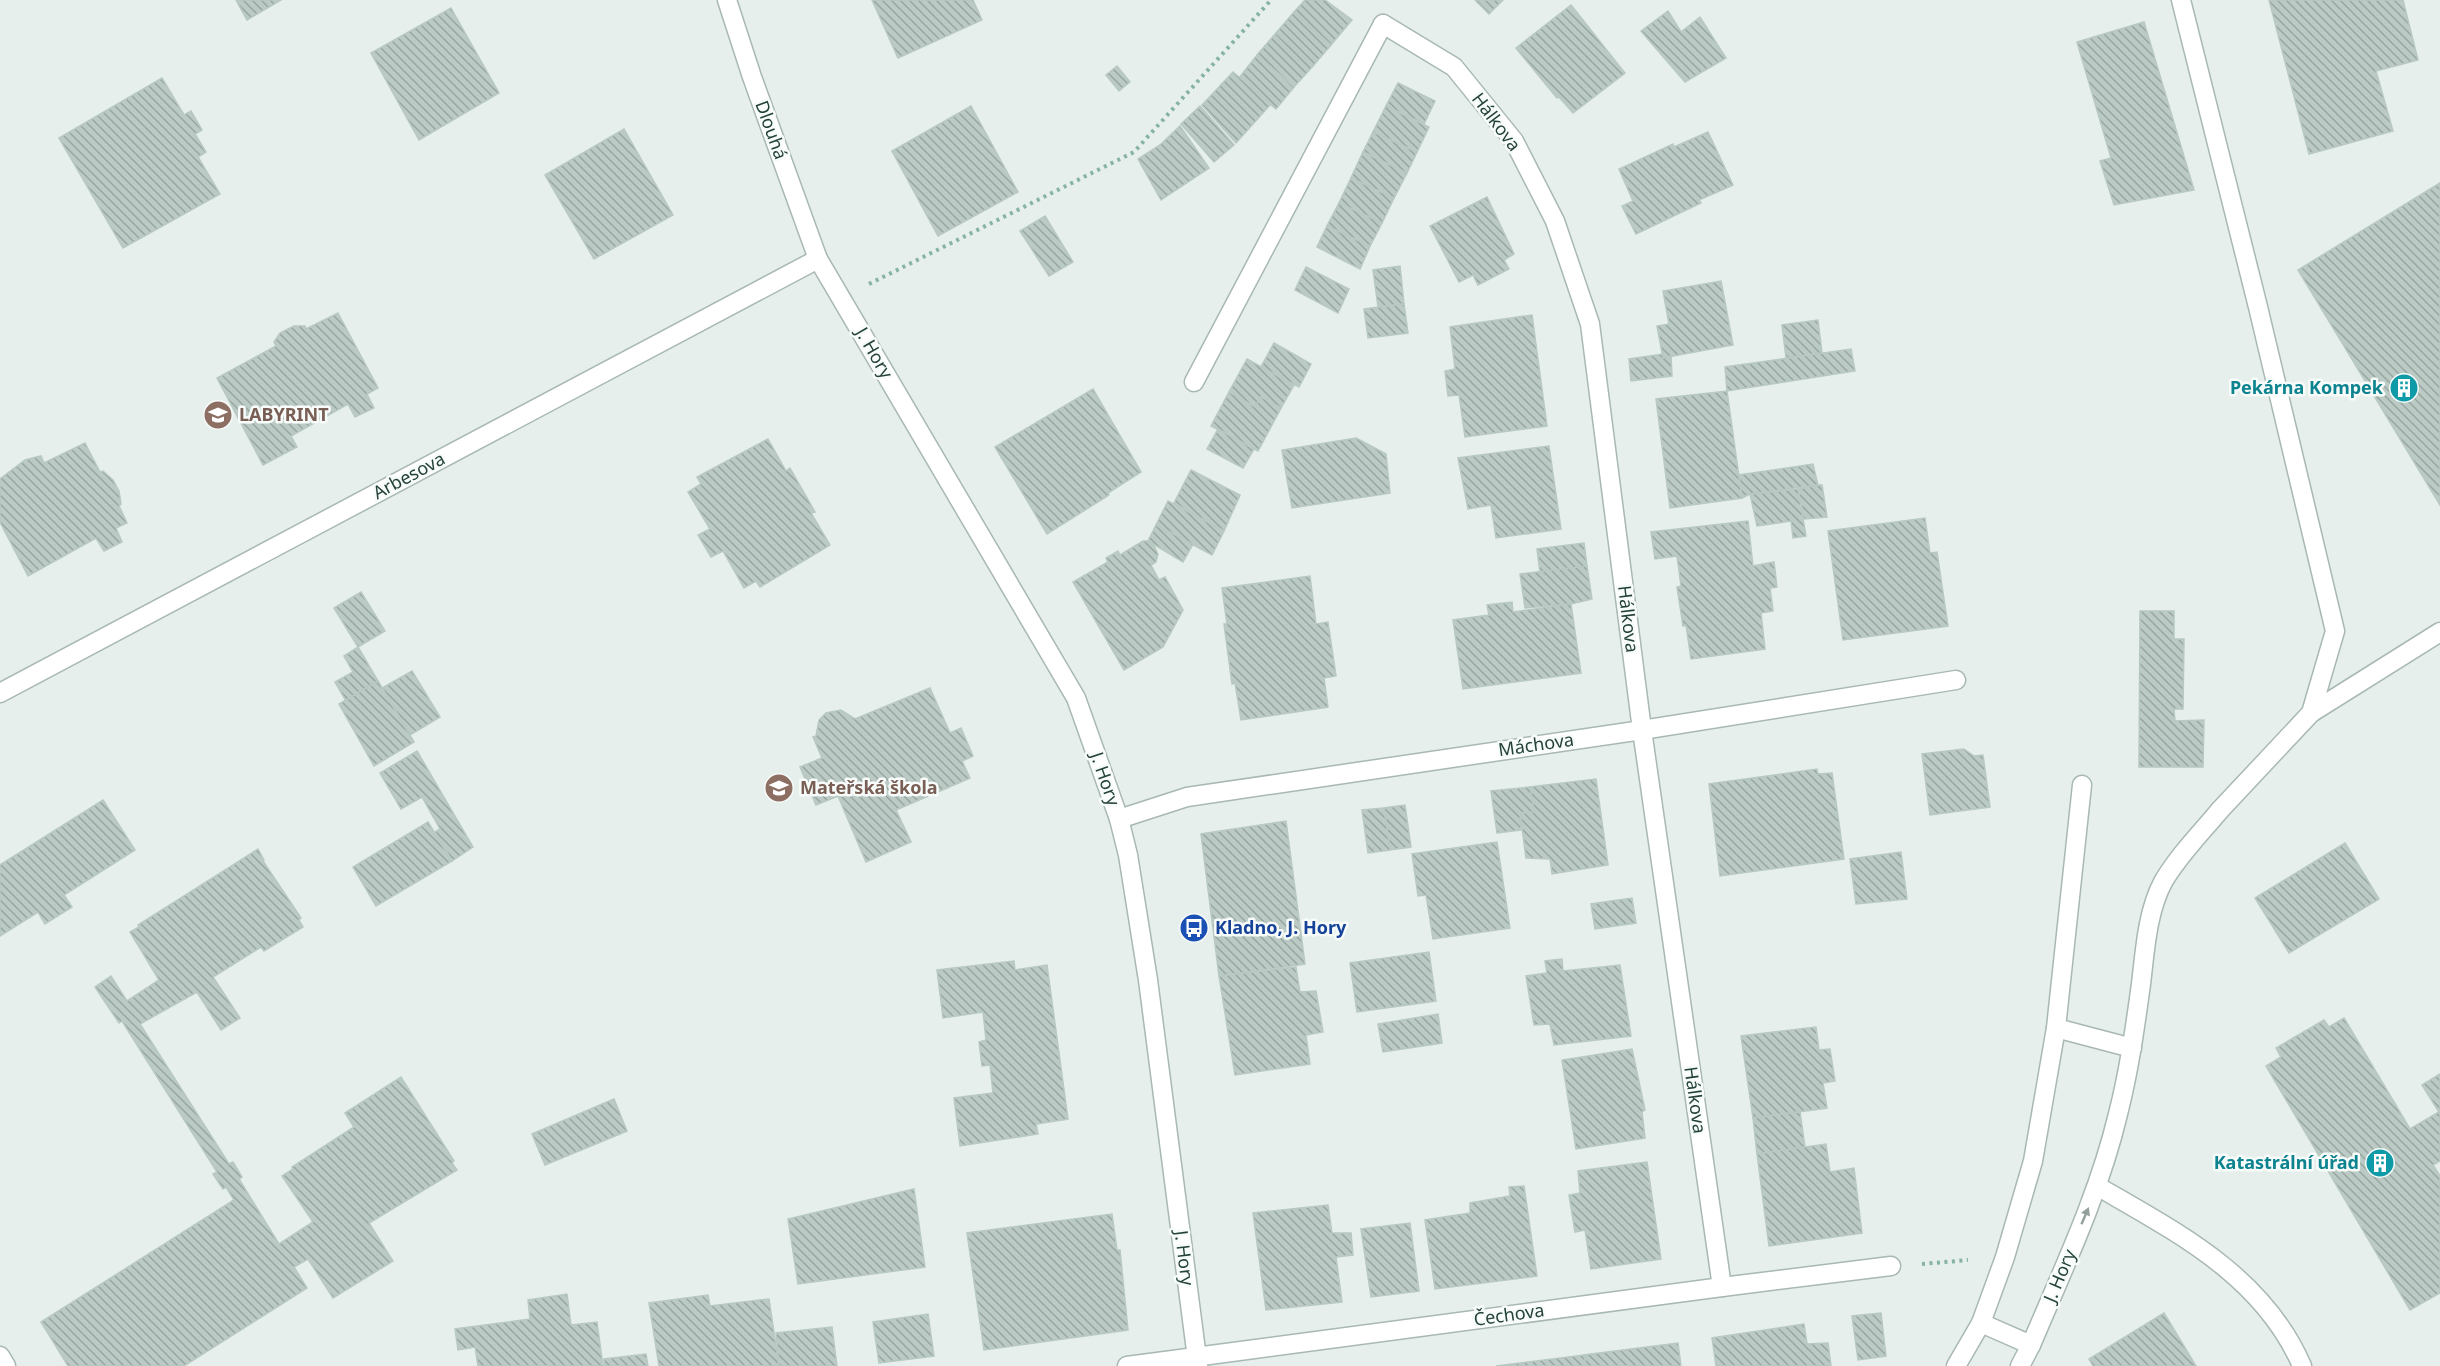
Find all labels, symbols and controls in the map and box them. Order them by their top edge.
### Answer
street label: Hálkova [1467,87,1527,156]
street label: Dlouhá [750,97,794,162]
street label: J. Hory [850,321,899,383]
building icon: Pekárna Kompek [2388,372,2420,404]
place label: Pekárna Kompek [2230,375,2384,399]
school or university icon: LABYRINT [202,399,234,431]
place label: LABYRINT [239,402,329,426]
street label: Arbesova [368,446,449,504]
street label: Hálkova [1613,584,1645,654]
street label: Máchova [1497,727,1575,761]
street label: J. Hory [1085,747,1127,809]
school or university icon: Mateřská škola [763,772,795,804]
place label: Mateřská škola [800,775,938,799]
bus stop icon: Kladno, J. Hory [1178,912,1210,944]
place label: Kladno, J. Hory [1215,915,1347,939]
street label: Hálkova [1679,1065,1713,1135]
building icon: Katastrální úřad [2364,1147,2396,1179]
place label: Katastrální úřad [2214,1150,2359,1174]
one-way arrow [2081,1207,2090,1225]
street label: J. Hory [1169,1227,1200,1288]
street label: J. Hory [2036,1245,2081,1308]
street label: Čechova [1472,1297,1546,1331]

